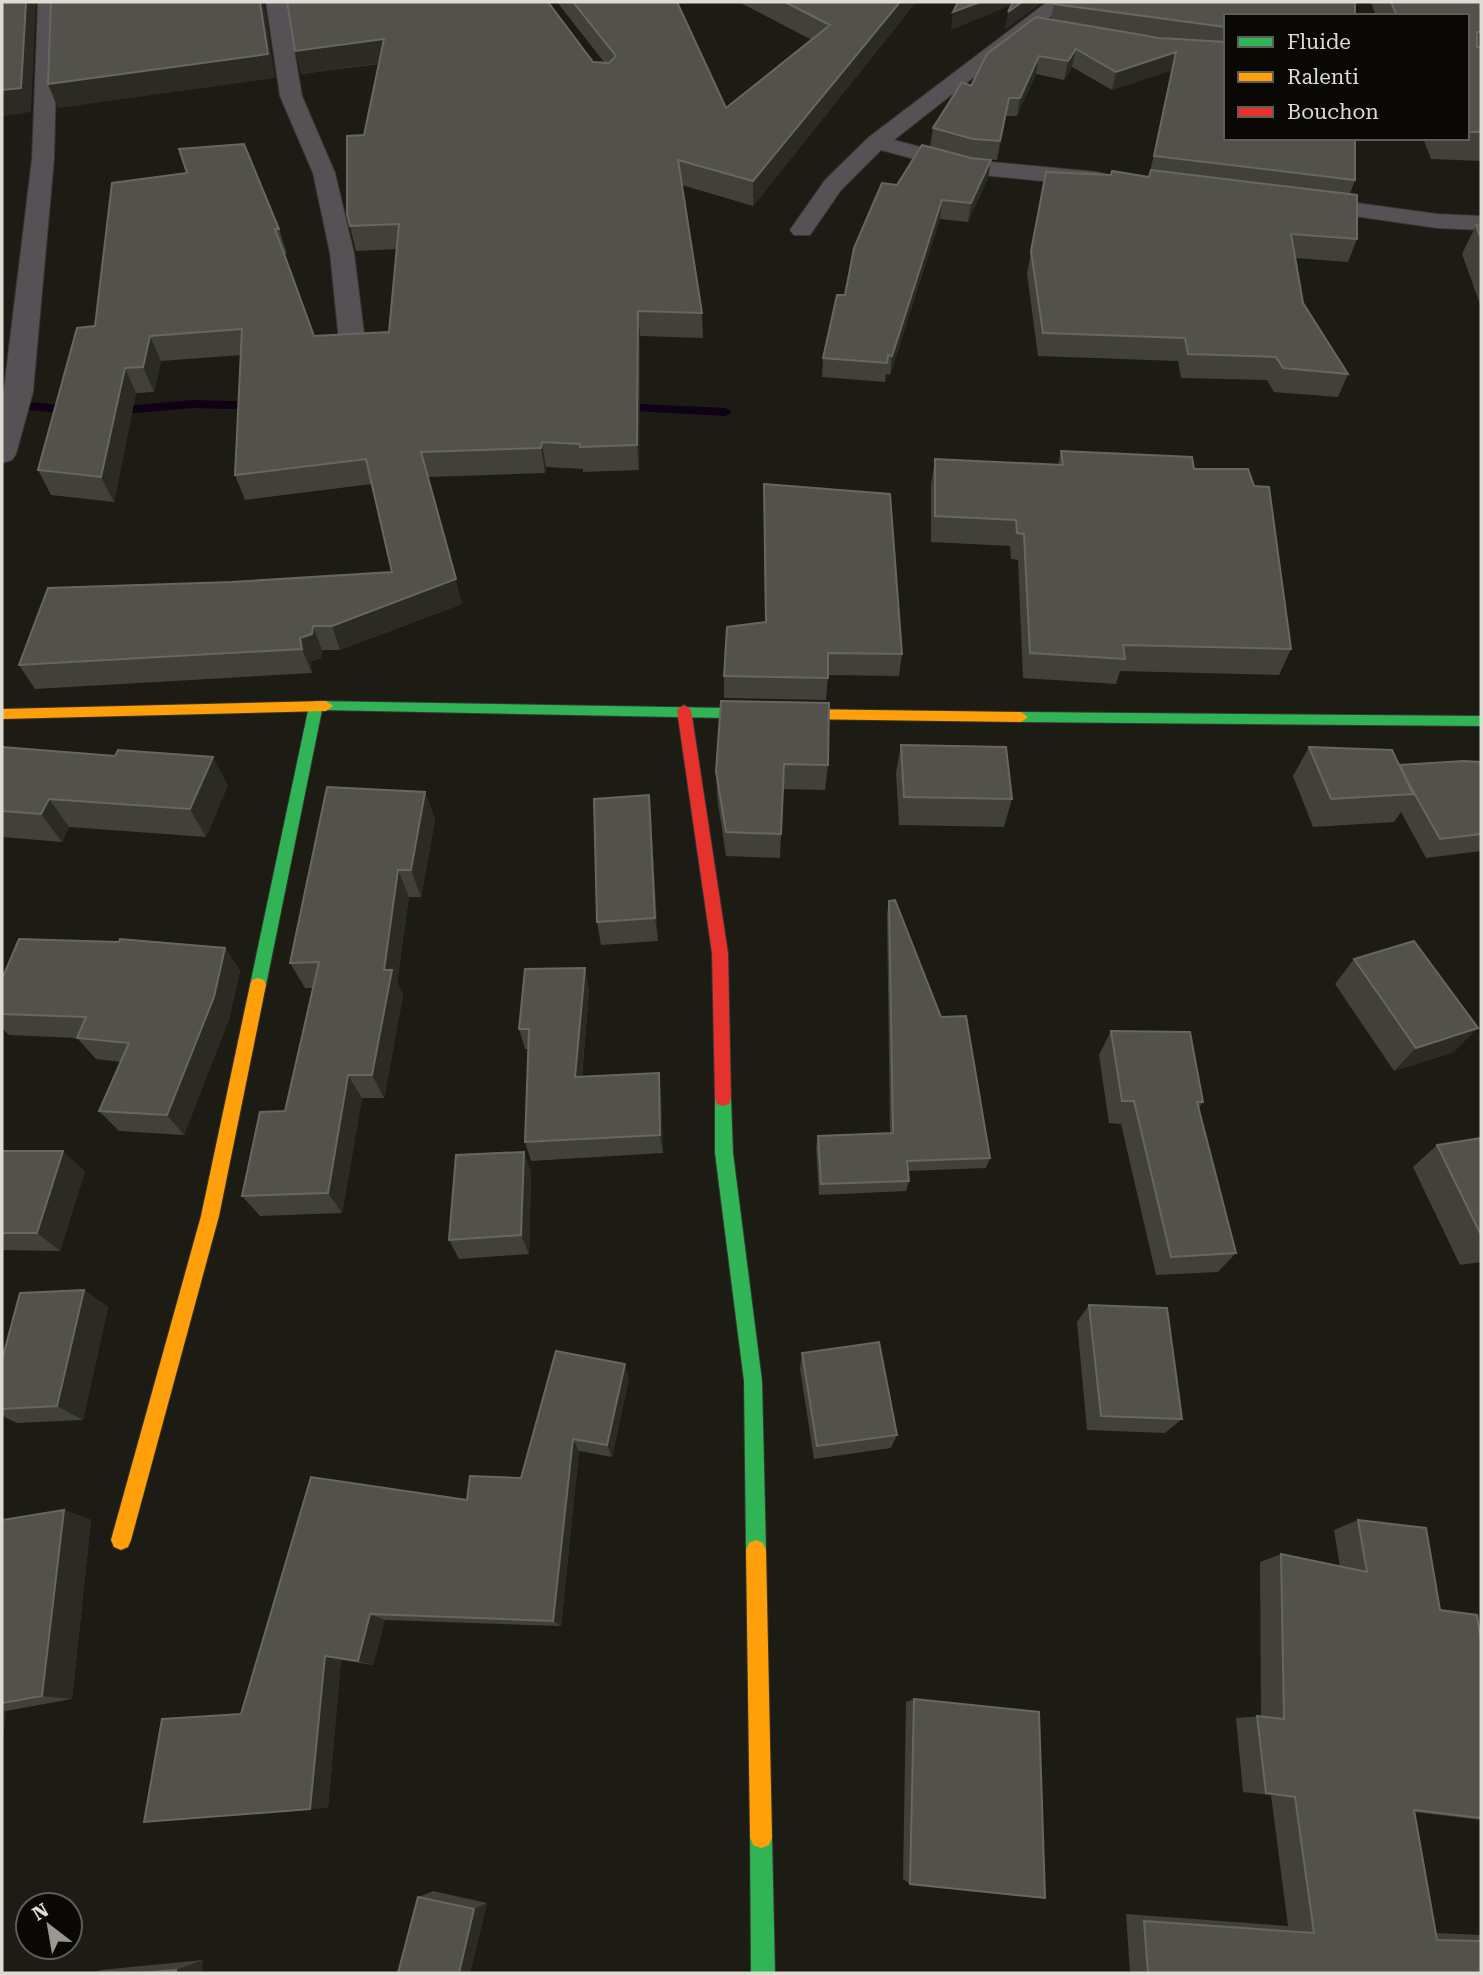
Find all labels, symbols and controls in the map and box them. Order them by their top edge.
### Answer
legend [1224,14,1469,140]
text: Fluide [1287,30,1351,54]
text: Ralenti [1287,65,1359,89]
text: Bouchon [1287,100,1379,124]
north arrow [14,1891,84,1961]
text: N [28,1898,53,1925]

